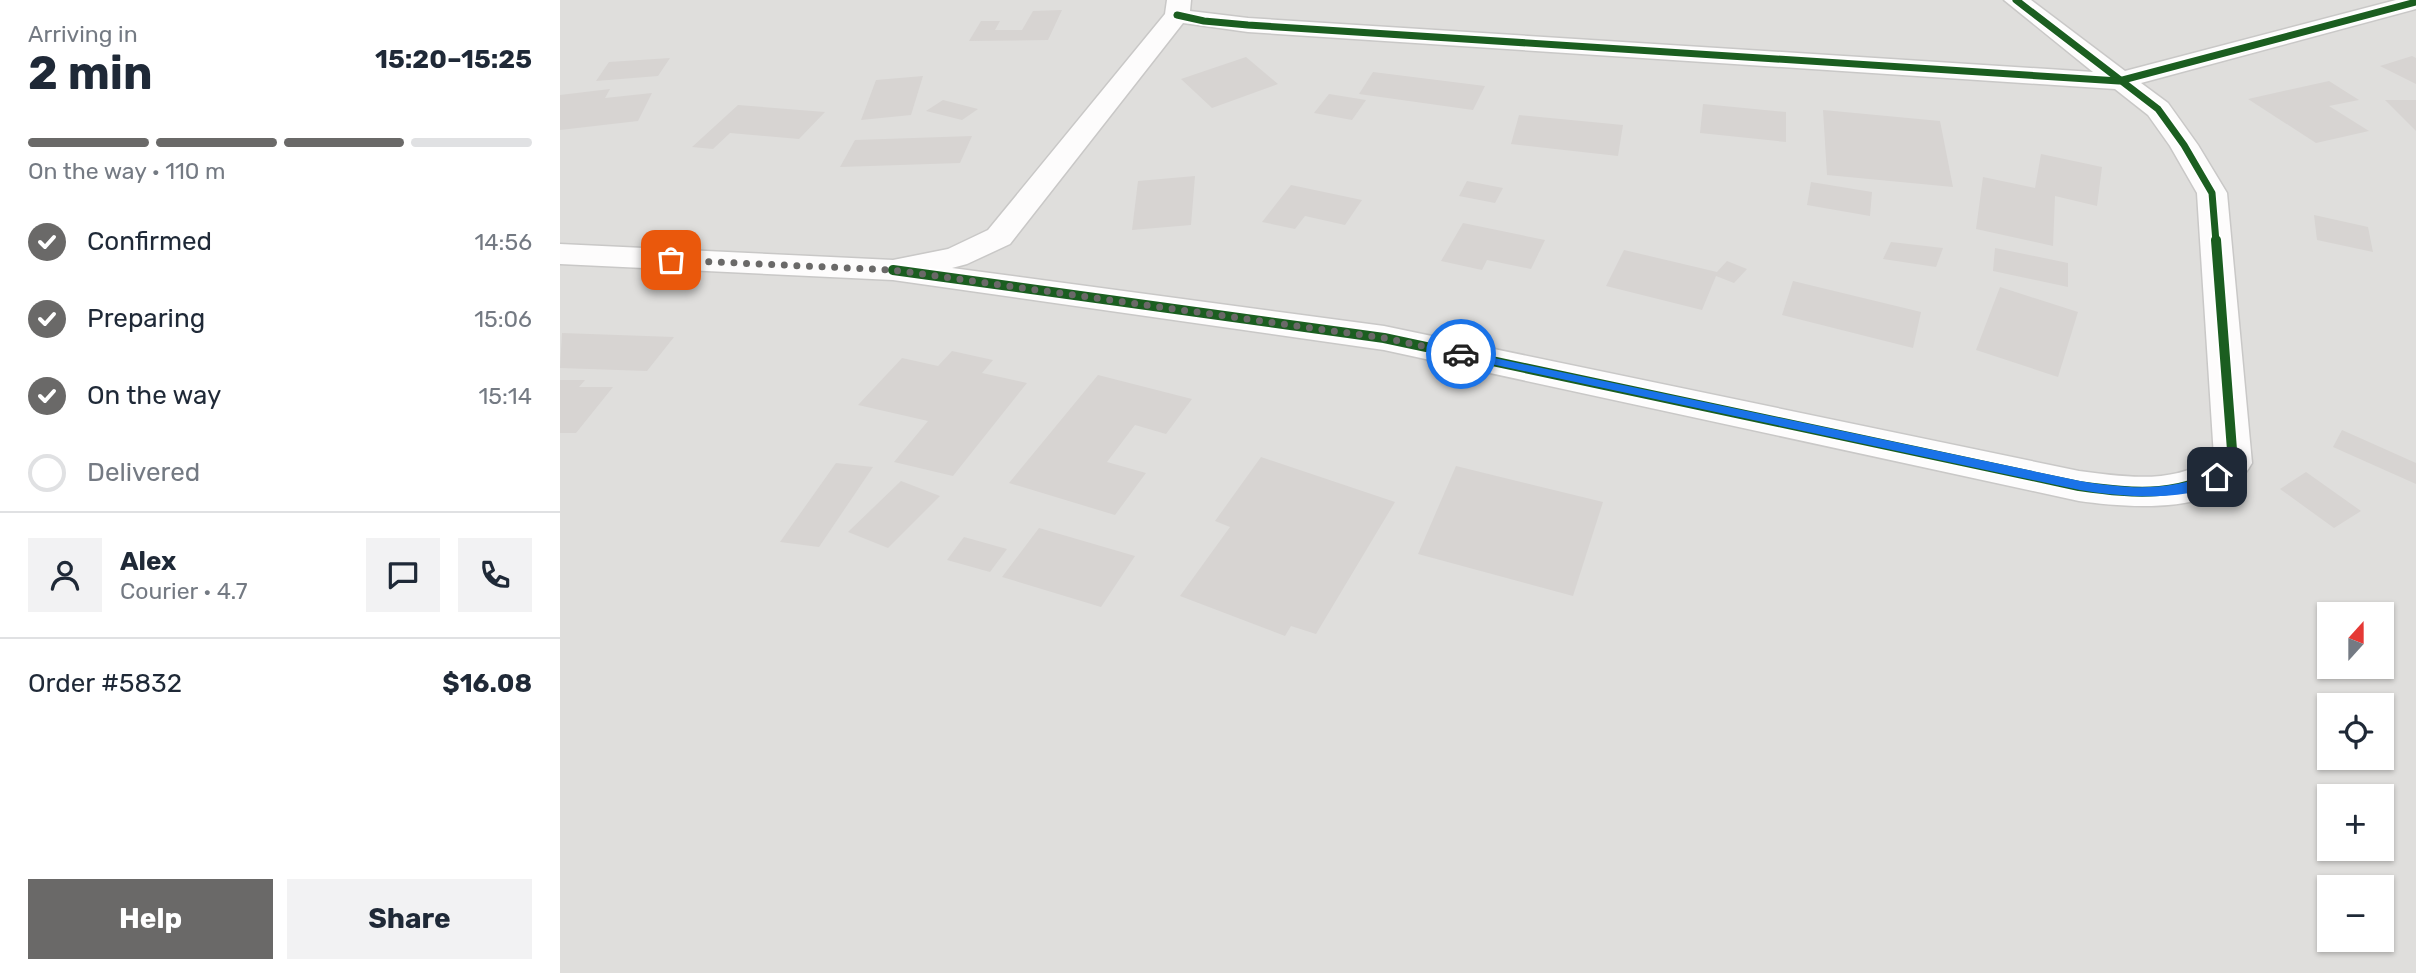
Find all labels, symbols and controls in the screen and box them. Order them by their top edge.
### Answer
text: Arriving in [28,20,138,48]
text: 15:20–15:25 [375,44,532,75]
text: 2 min [28,46,153,101]
text: On the way · 110 m [28,157,226,185]
icon: check [28,223,66,261]
text: Confirmed [87,226,212,257]
text: 14:56 [474,228,532,256]
pin [641,230,701,290]
icon: bag [652,241,690,279]
icon: check [28,300,66,338]
text: Preparing [87,303,205,334]
text: 15:06 [474,305,532,333]
courier [1426,319,1496,389]
icon: car [1442,335,1480,373]
icon: check [28,377,66,415]
text: On the way [87,380,221,411]
text: 15:14 [478,382,532,410]
pin [2187,447,2247,507]
text: Delivered [87,457,200,488]
icon: home [2198,458,2236,496]
button: person [28,538,102,612]
button: chat [366,538,440,612]
button: phone [458,538,532,612]
text: Alex [120,546,176,577]
text: Courier · 4.7 [120,577,247,605]
north arrow [2317,602,2394,679]
map controls [2317,602,2394,952]
text: Order #5832 [28,668,182,699]
text: $16.08 [442,668,532,699]
button: locate [2317,693,2394,770]
button: + [2317,784,2394,861]
button: − [2317,875,2394,952]
button: Help [28,879,273,959]
button: Share [287,879,532,959]

